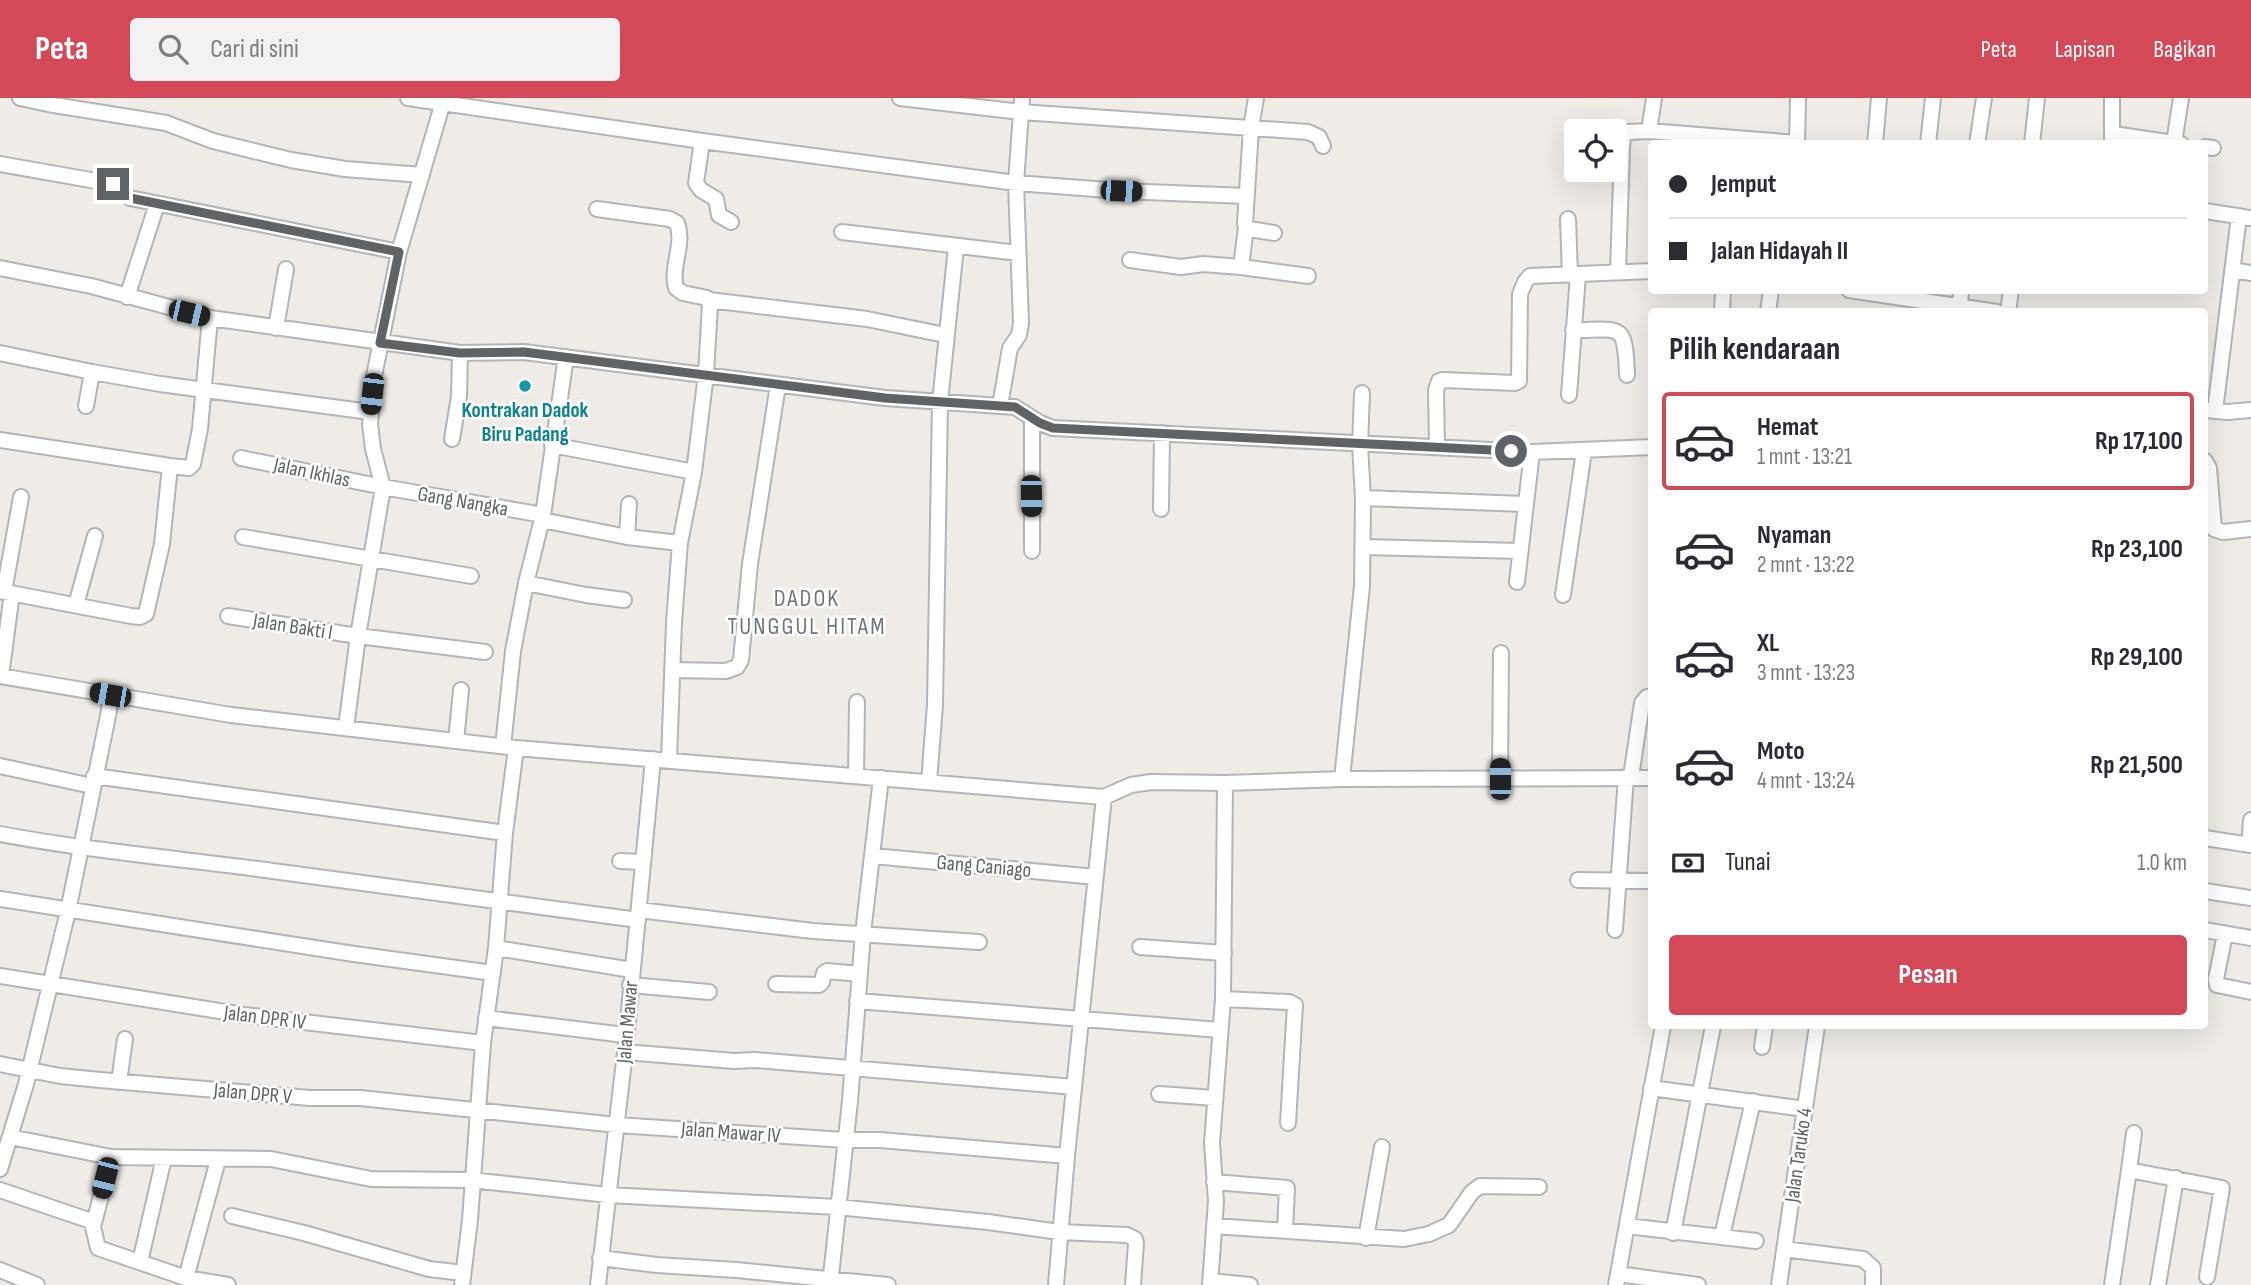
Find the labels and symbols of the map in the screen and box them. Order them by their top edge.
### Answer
route end [97,168,129,200]
car [1100,180,1143,202]
car [167,298,212,328]
car [360,372,385,416]
marker: Kontrakan Dadok Biru Padang [517,378,533,394]
place label: Kontrakan Dadok Biru Padang [462,398,589,447]
route start [1495,435,1527,467]
street label: Jalan Ikhlas [270,452,352,493]
car [1021,475,1042,517]
street label: Gang Nangka [416,481,510,522]
district label: DADOK TUNGGUL HITAM [728,584,886,641]
street label: Jalan Bakti I [250,608,334,645]
car [88,681,133,709]
car [1490,758,1511,800]
street label: Gang Caniago [936,850,1032,883]
street label: Jalan Mawar [611,980,644,1065]
street label: Jalan DPR IV [221,1000,308,1035]
street label: Jalan DPR V [212,1078,294,1109]
street label: Jalan Taruko 4 [1779,1106,1818,1205]
street label: Jalan Mawar IV [679,1116,782,1148]
car [90,1155,121,1201]

